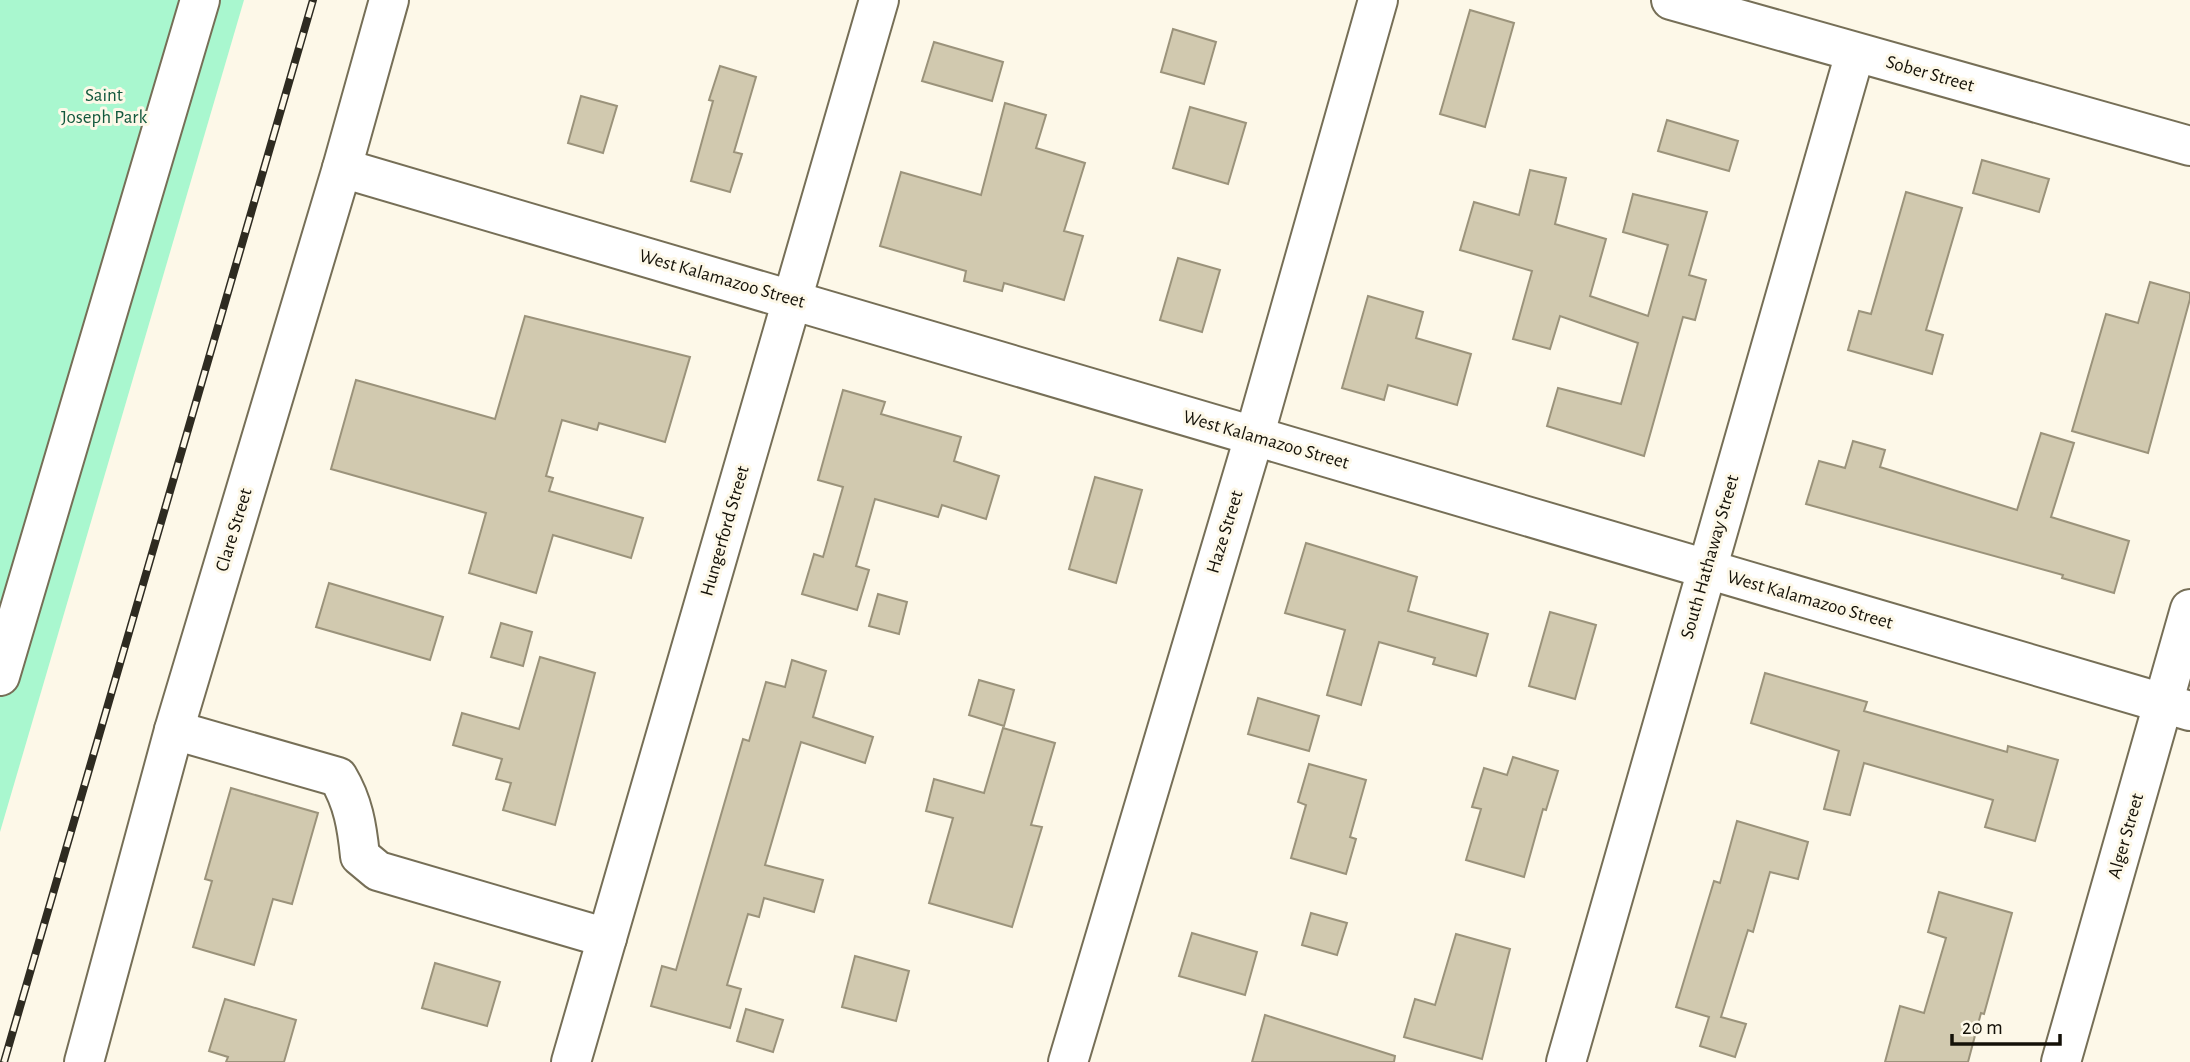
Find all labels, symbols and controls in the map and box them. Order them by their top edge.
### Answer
street label: Sober Street [1884,52,1976,96]
park label: Saint Joseph Park [61,86,147,127]
street label: West Kalamazoo Street [637,246,807,312]
street label: West Kalamazoo Street [1181,407,1351,473]
street label: Hungerford Street [697,464,753,598]
street label: South Hathaway Street [1677,473,1743,641]
street label: Clare Street [212,486,256,574]
street label: Haze Street [1203,488,1247,576]
street label: West Kalamazoo Street [1725,567,1895,633]
street label: Alger Street [2105,791,2147,881]
scale bar [1952,1002,2060,1046]
text: 20 m [1962,1017,2003,1038]

